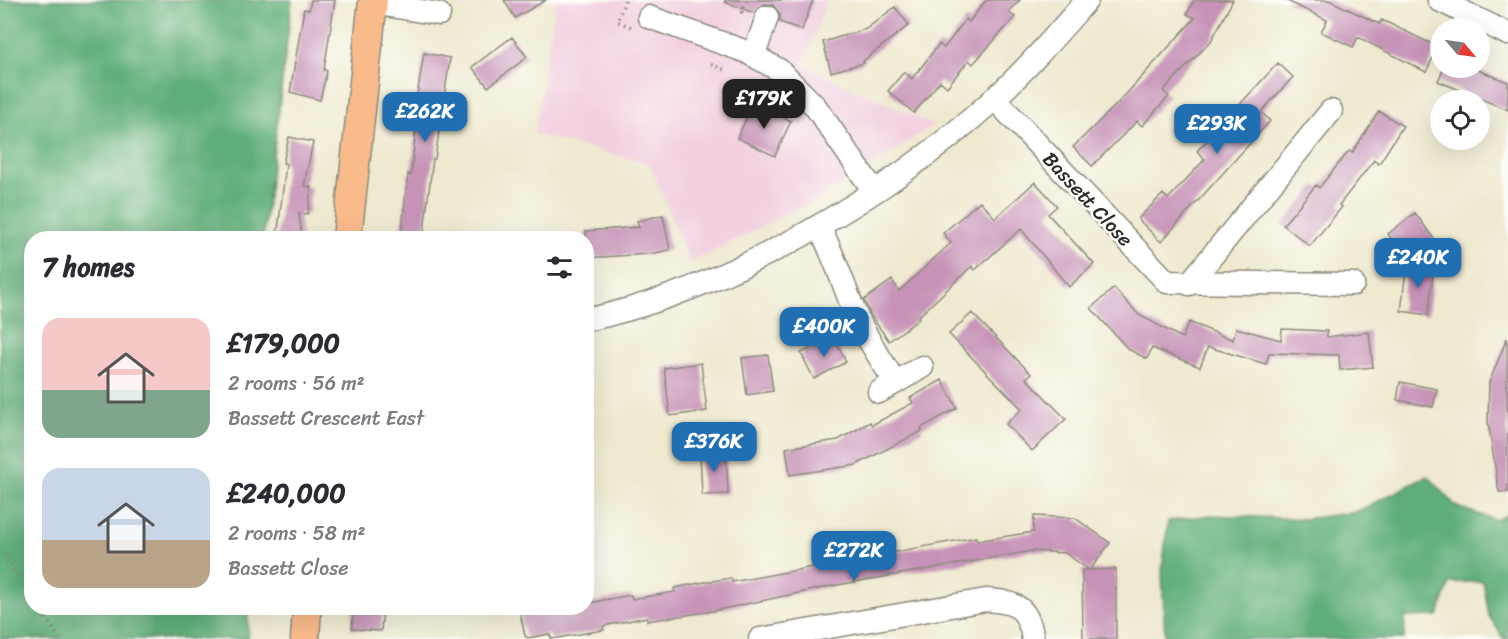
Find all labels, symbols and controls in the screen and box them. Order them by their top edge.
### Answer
north arrow [1430,18,1490,78]
map controls [1430,18,1490,150]
pin: £179K [722,79,806,130]
text: £179K [736,81,792,116]
button: locate [1430,90,1490,150]
pin: £262K [383,92,467,143]
text: £262K [396,94,454,129]
pin: £293K [1175,104,1259,155]
text: £293K [1188,106,1246,141]
street label: Bassett Close [1034,143,1142,255]
pin: £240K [1376,238,1460,289]
text: £240K [1388,240,1448,275]
text: 7 homes [42,244,134,290]
icon: filters [543,251,576,284]
pin: £400K [782,307,866,358]
text: £400K [794,309,854,344]
text: £179,000 [228,320,340,366]
icon: home [90,342,162,414]
text: 2 rooms · 56 m² [228,366,365,401]
text: Bassett Crescent East [228,401,424,436]
pin: £376K [672,422,756,473]
text: £376K [686,424,742,459]
text: £240,000 [228,470,346,516]
icon: home [90,492,162,564]
text: 2 rooms · 58 m² [228,516,365,551]
pin: £272K [812,531,896,582]
text: £272K [825,533,883,568]
text: Bassett Close [228,551,349,586]

